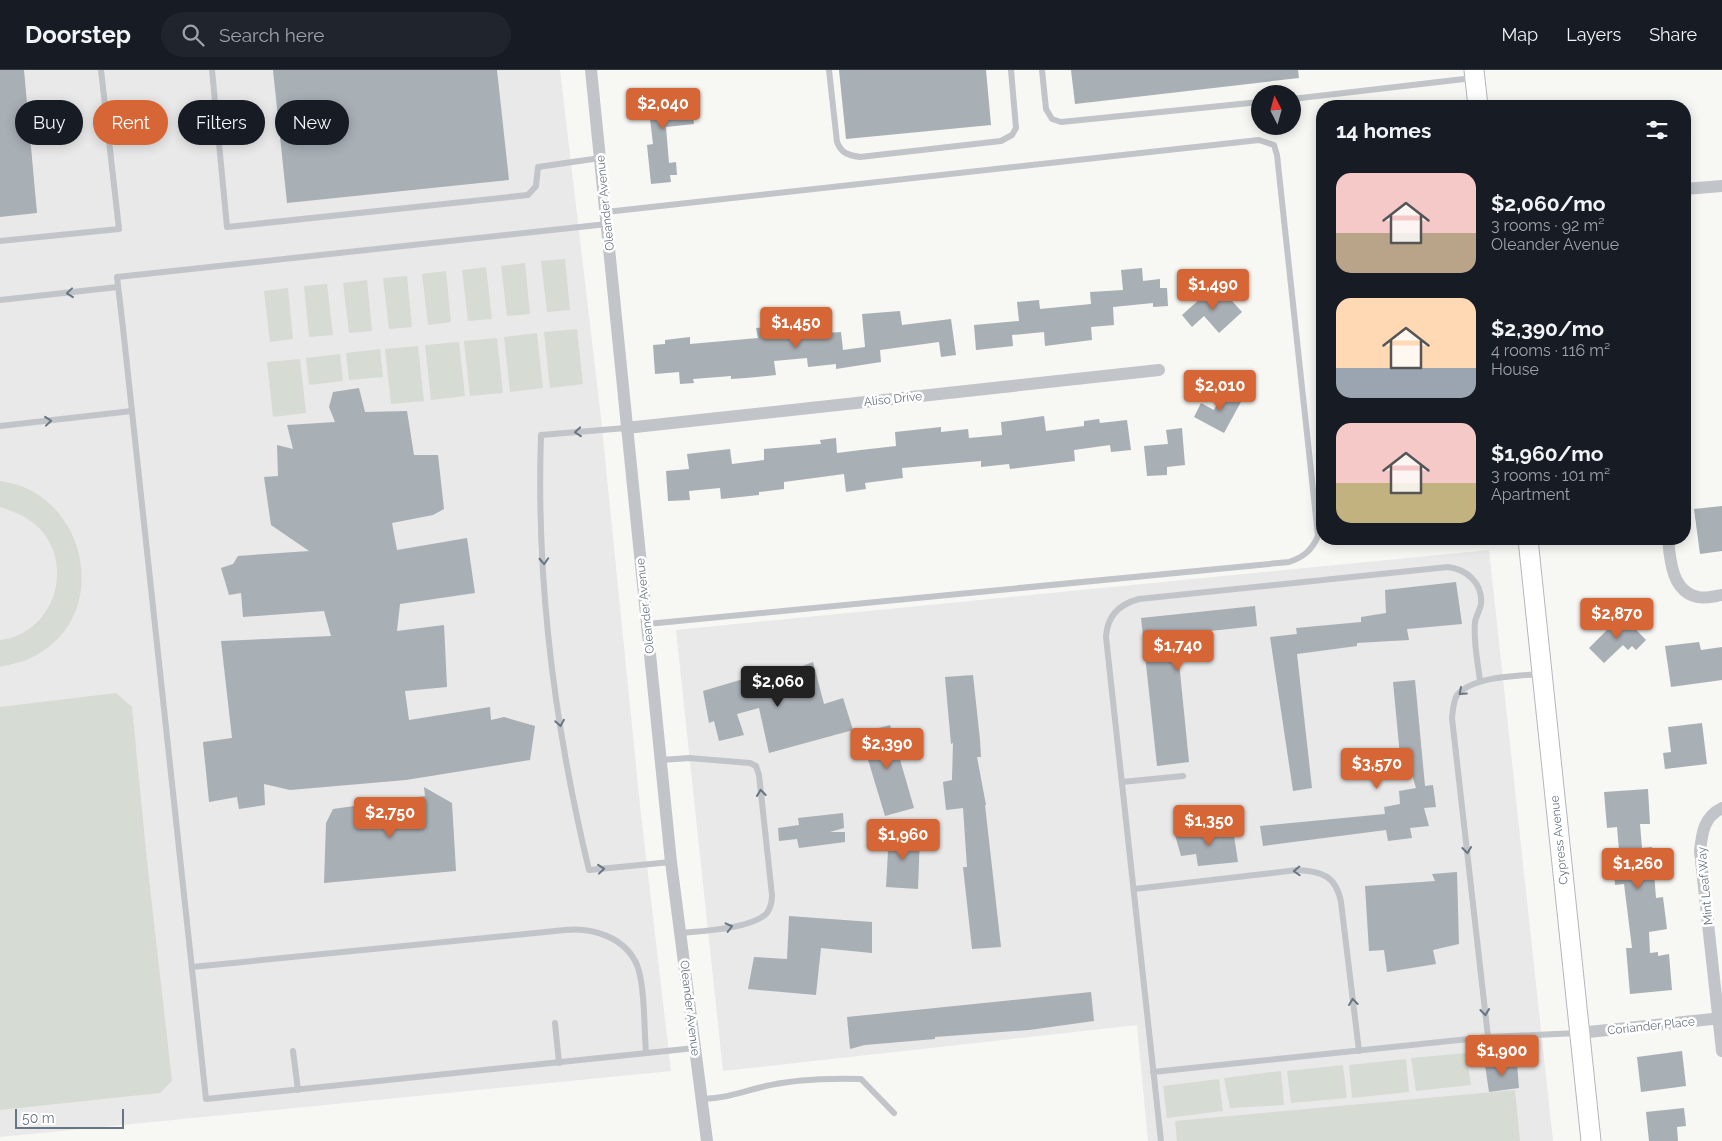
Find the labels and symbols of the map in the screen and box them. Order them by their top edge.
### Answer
north arrow [1251,85,1301,135]
pin: $2,040 [622,88,704,130]
street label: Oleander Avenue [593,154,617,252]
pin: $1,490 [1172,268,1254,311]
one-way arrow [66,287,74,298]
pin: $1,450 [755,306,837,349]
pin: $2,010 [1179,370,1261,412]
street label: Aliso Drive [863,389,923,409]
one-way arrow [45,416,53,427]
one-way arrow [573,426,581,437]
one-way arrow [538,557,549,565]
street label: Oleander Avenue [633,557,657,655]
pin: $2,870 [1576,598,1658,640]
pin: $1,740 [1137,630,1219,672]
pin: $2,060 [737,666,819,708]
one-way arrow [1459,686,1468,695]
one-way arrow [554,719,565,727]
pin: $2,390 [846,728,928,770]
pin: $3,570 [1336,748,1418,790]
one-way arrow [756,789,767,797]
street label: Cypress Avenue [1547,795,1571,885]
pin: $2,750 [349,796,431,839]
pin: $1,350 [1168,804,1250,847]
pin: $1,960 [862,818,944,861]
one-way arrow [1461,846,1472,854]
street label: Mint Leaf Way [1695,846,1715,926]
pin: $1,260 [1597,848,1679,890]
one-way arrow [597,864,605,875]
one-way arrow [1293,865,1301,876]
one-way arrow [724,922,733,933]
street label: Oleander Avenue [677,959,703,1057]
one-way arrow [1348,998,1359,1006]
one-way arrow [1479,1008,1490,1016]
street label: Coriander Place [1606,1014,1696,1038]
pin: $1,900 [1461,1034,1543,1077]
scale bar [15,1106,124,1129]

